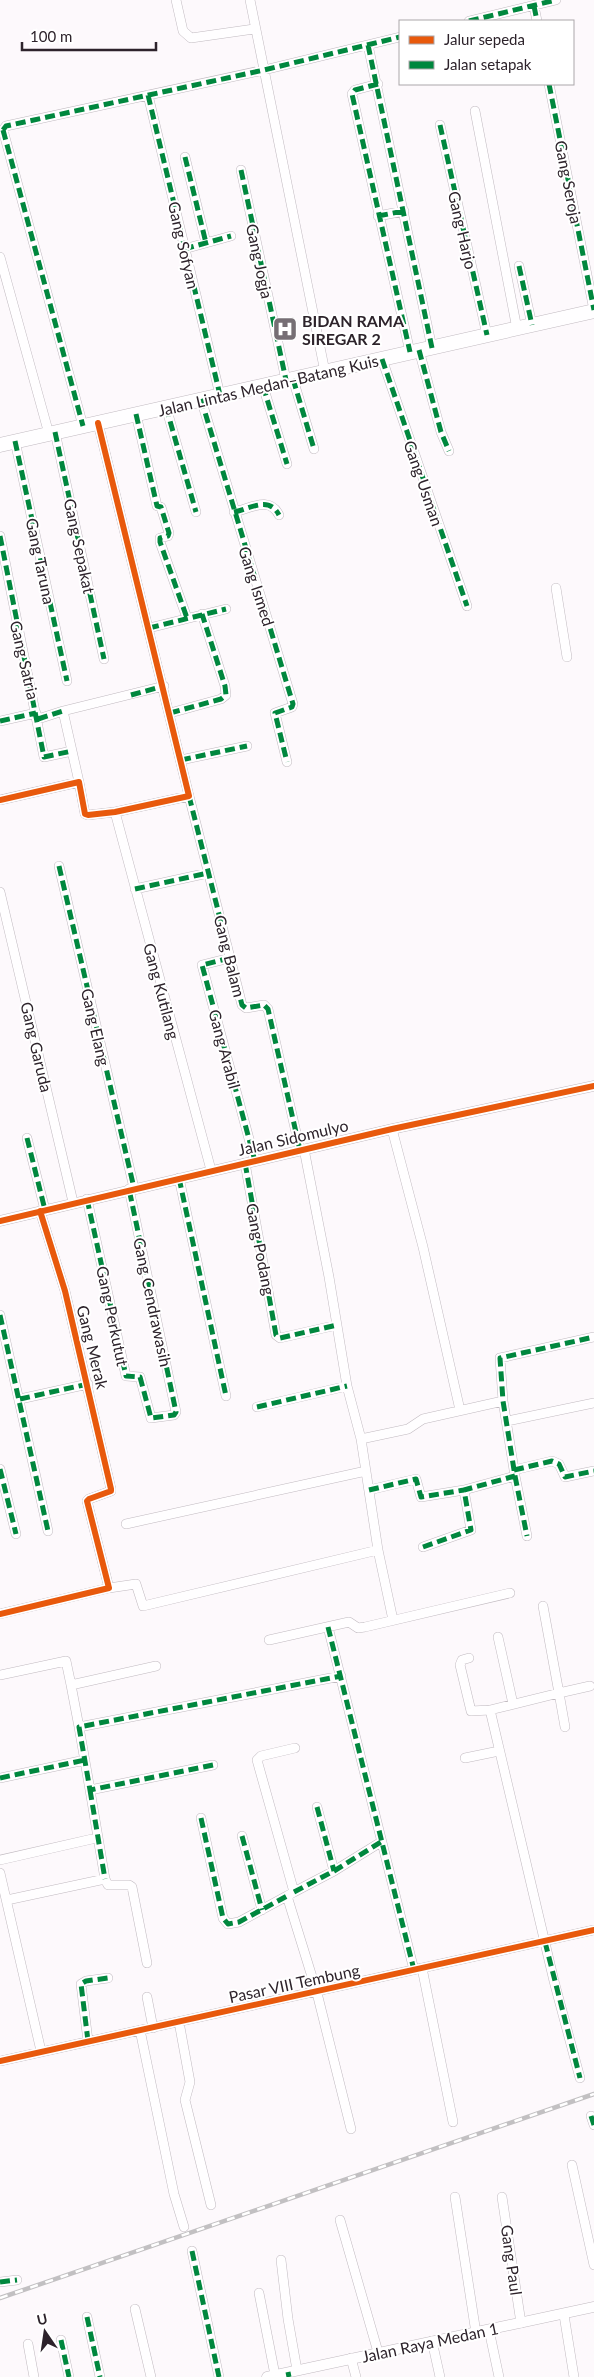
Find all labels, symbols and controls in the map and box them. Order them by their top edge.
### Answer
scale bar [22,20,156,52]
legend [399,20,574,85]
text: 100 m [30,27,72,45]
text: Jalur sepeda [444,30,525,48]
text: Jalan setapak [444,55,532,73]
street label: Gang Seroja [552,139,586,225]
street label: Gang Harjo [445,189,481,271]
street label: Gang Sofyan [165,199,203,291]
street label: Gang Jogja [243,222,277,300]
place label: BIDAN RAMA SIREGAR 2 [302,311,405,348]
hospital icon: BIDAN RAMA SIREGAR 2 [272,316,298,342]
street label: Jalan Lintas Medan–Batang Kuis [156,350,380,420]
street label: Gang Usman [400,438,448,528]
street label: Gang Sepakat [61,497,99,595]
street label: Gang Taruna [23,516,59,606]
street label: Gang Ismed [235,544,279,628]
street label: Gang Satria [7,619,43,701]
street label: Gang Balam [211,913,249,999]
street label: Gang Kutilang [140,941,184,1041]
street label: Gang Elang [78,986,114,1068]
street label: Gang Garuda [17,1000,57,1094]
street label: Gang Arabil [205,1007,245,1091]
street label: Jalan Sidomulyo [236,1115,350,1159]
street label: Gang Podang [243,1201,279,1297]
street label: Gang Cendrawasih [130,1236,176,1368]
street label: Gang Perkutut [93,1264,133,1368]
street label: Gang Merak [73,1303,113,1392]
street label: Pasar VIII Tembung [227,1960,361,2006]
street label: Gang Paul [498,2224,526,2296]
north arrow [20,2307,70,2357]
text: U [35,2309,49,2328]
street label: Jalan Raya Medan 1 [360,2318,500,2366]

